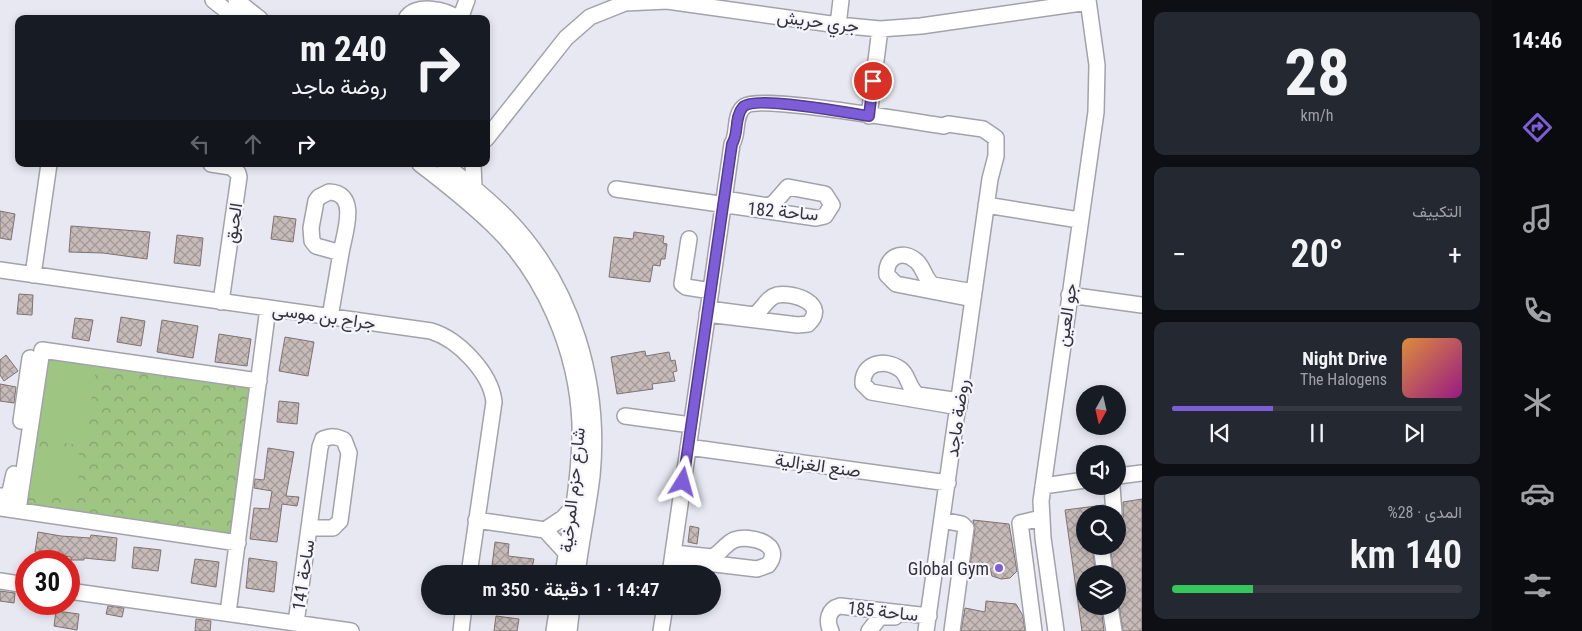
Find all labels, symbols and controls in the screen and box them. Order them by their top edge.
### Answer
street label: جري حريش [775,6,860,41]
text: 14:46 [1512,28,1562,53]
text: 240 m [300,29,387,70]
icon: right [405,35,470,100]
text: 28 [1284,35,1350,111]
pin [852,60,894,102]
icon: arrive [859,67,887,95]
text: روضة ماجد [291,74,387,99]
text: km/h [1301,106,1333,125]
icon: directions [1520,110,1555,145]
icon: left [186,130,214,158]
icon: ahead [239,130,267,158]
icon: right [292,130,320,158]
street label: ساحة 182 [747,197,819,225]
street label: الحبق [220,201,247,245]
icon: music [1520,201,1555,236]
text: التكييف [1412,202,1462,221]
text: 20° [1291,232,1343,276]
text: − [1172,238,1186,271]
text: + [1448,238,1462,271]
street label: جو العين [1051,282,1082,348]
icon: phone [1520,293,1555,328]
street label: جراح بن موسى [271,298,377,336]
text: Night Drive [1302,347,1387,370]
text: The Halogens [1300,370,1387,389]
street label: روضة ماجد [941,378,974,458]
north arrow [1076,385,1126,435]
map controls [1076,385,1126,615]
icon: climate [1520,385,1555,420]
icon: previous [1206,419,1234,447]
icon: pause [1303,419,1331,447]
icon: next [1400,419,1428,447]
street label: شارع حزم المرخية [555,426,591,554]
button: sound [1076,445,1126,495]
street label: صنع الغزالية [773,449,862,483]
position arrow [656,455,708,507]
icon: car [1520,476,1555,511]
text: المدى · 28% [1388,503,1462,522]
button: search [1076,505,1126,555]
text: 140 km [1350,533,1462,577]
street label: ساحة 141 [288,538,318,612]
speed limit sign: 30 [15,550,80,615]
place label: Global Gym [908,558,989,579]
marker: Global Gym [993,562,1005,574]
button: layers [1076,565,1126,615]
icon: filters [1520,568,1555,603]
text: 14:47 · 1 دقيقة · 350 m [483,578,659,601]
street label: ساحة 185 [847,597,919,625]

